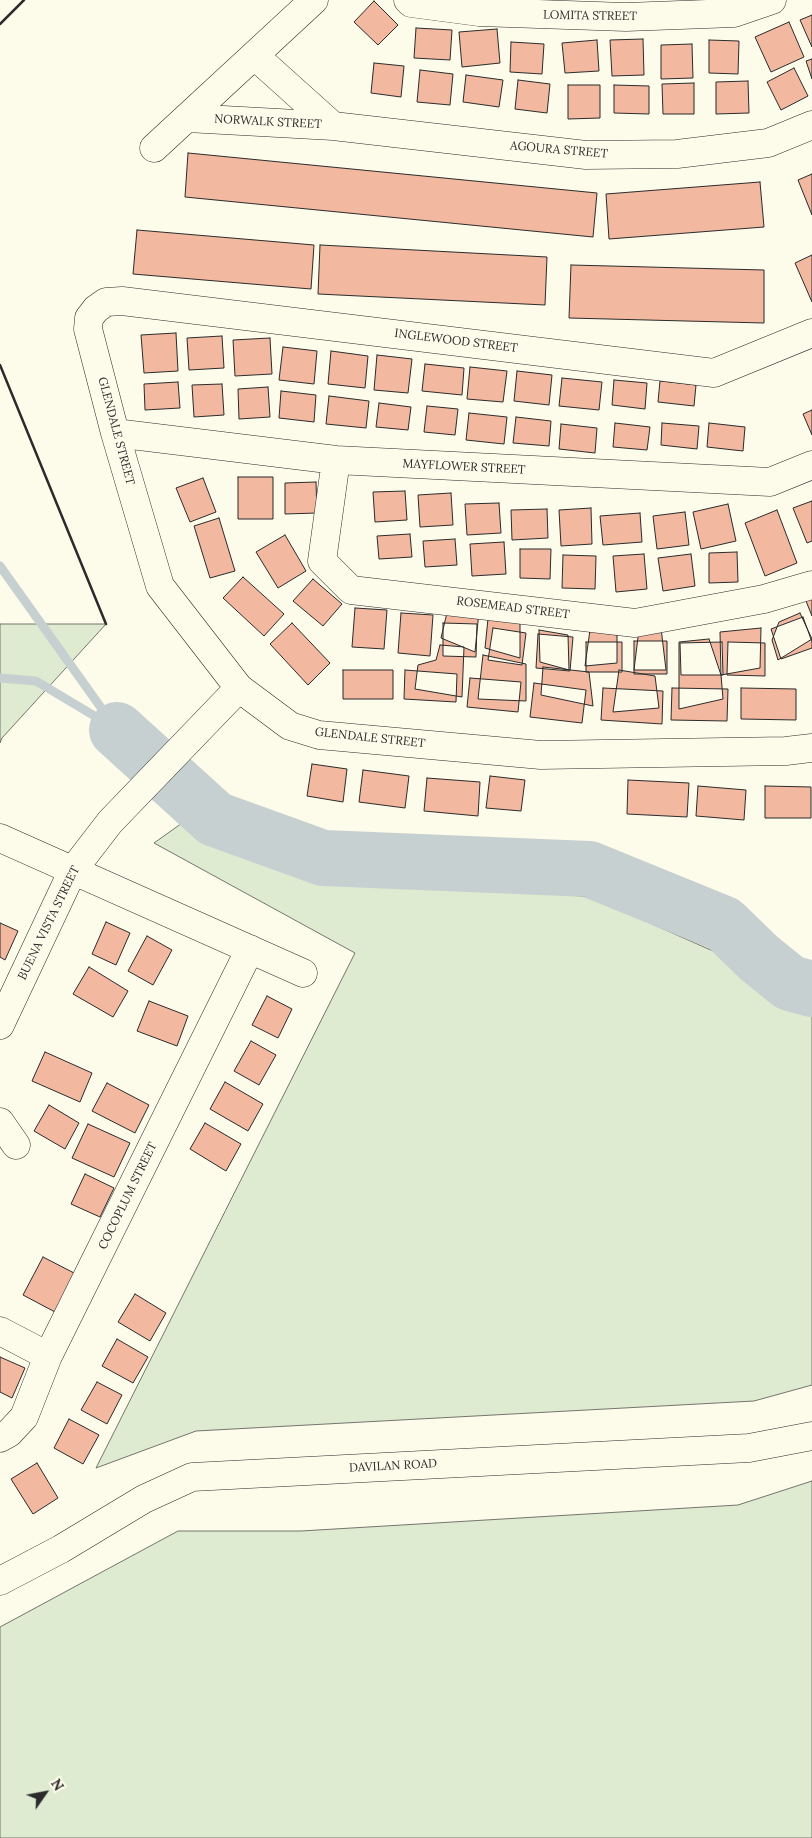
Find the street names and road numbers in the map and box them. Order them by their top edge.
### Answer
street label: LOMITA STREET [543,8,637,24]
street label: NORWALK STREET [214,112,322,132]
street label: AGOURA STREET [509,139,609,161]
street label: INGLEWOOD STREET [394,326,518,356]
street label: GLENDALE STREET [95,375,137,487]
street label: MAYFLOWER STREET [402,457,526,477]
street label: ROSEMEAD STREET [456,594,570,622]
street label: GLENDALE STREET [314,725,426,751]
street label: BUENA VISTA STREET [15,864,83,982]
street label: COCOPLUM STREET [96,1140,160,1252]
street label: DAVILAN ROAD [349,1457,437,1475]

